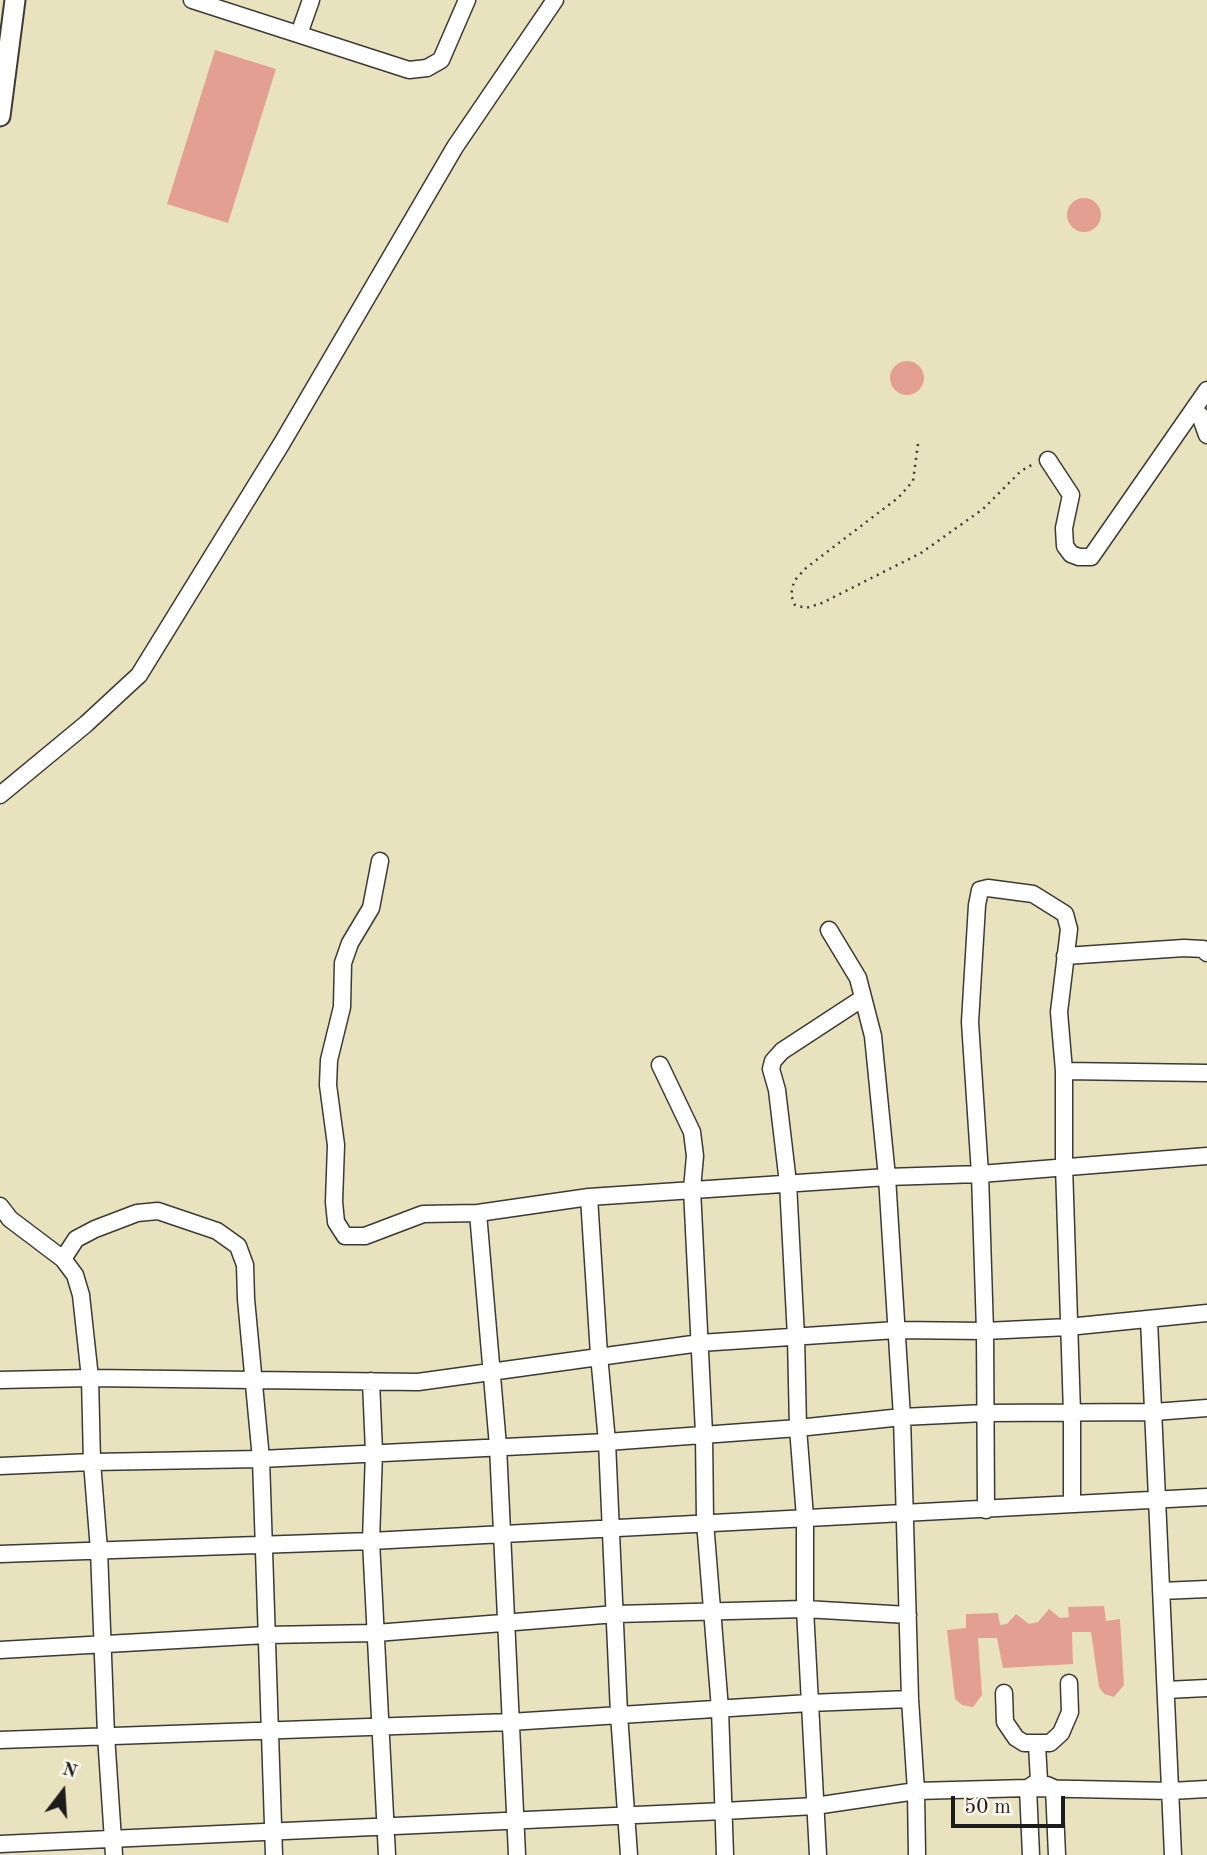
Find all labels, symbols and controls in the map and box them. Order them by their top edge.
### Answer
north arrow [28,1757,98,1827]
text: N [60,1760,79,1783]
scale bar [955,1782,1069,1826]
text: 50 m [964,1797,1011,1818]

